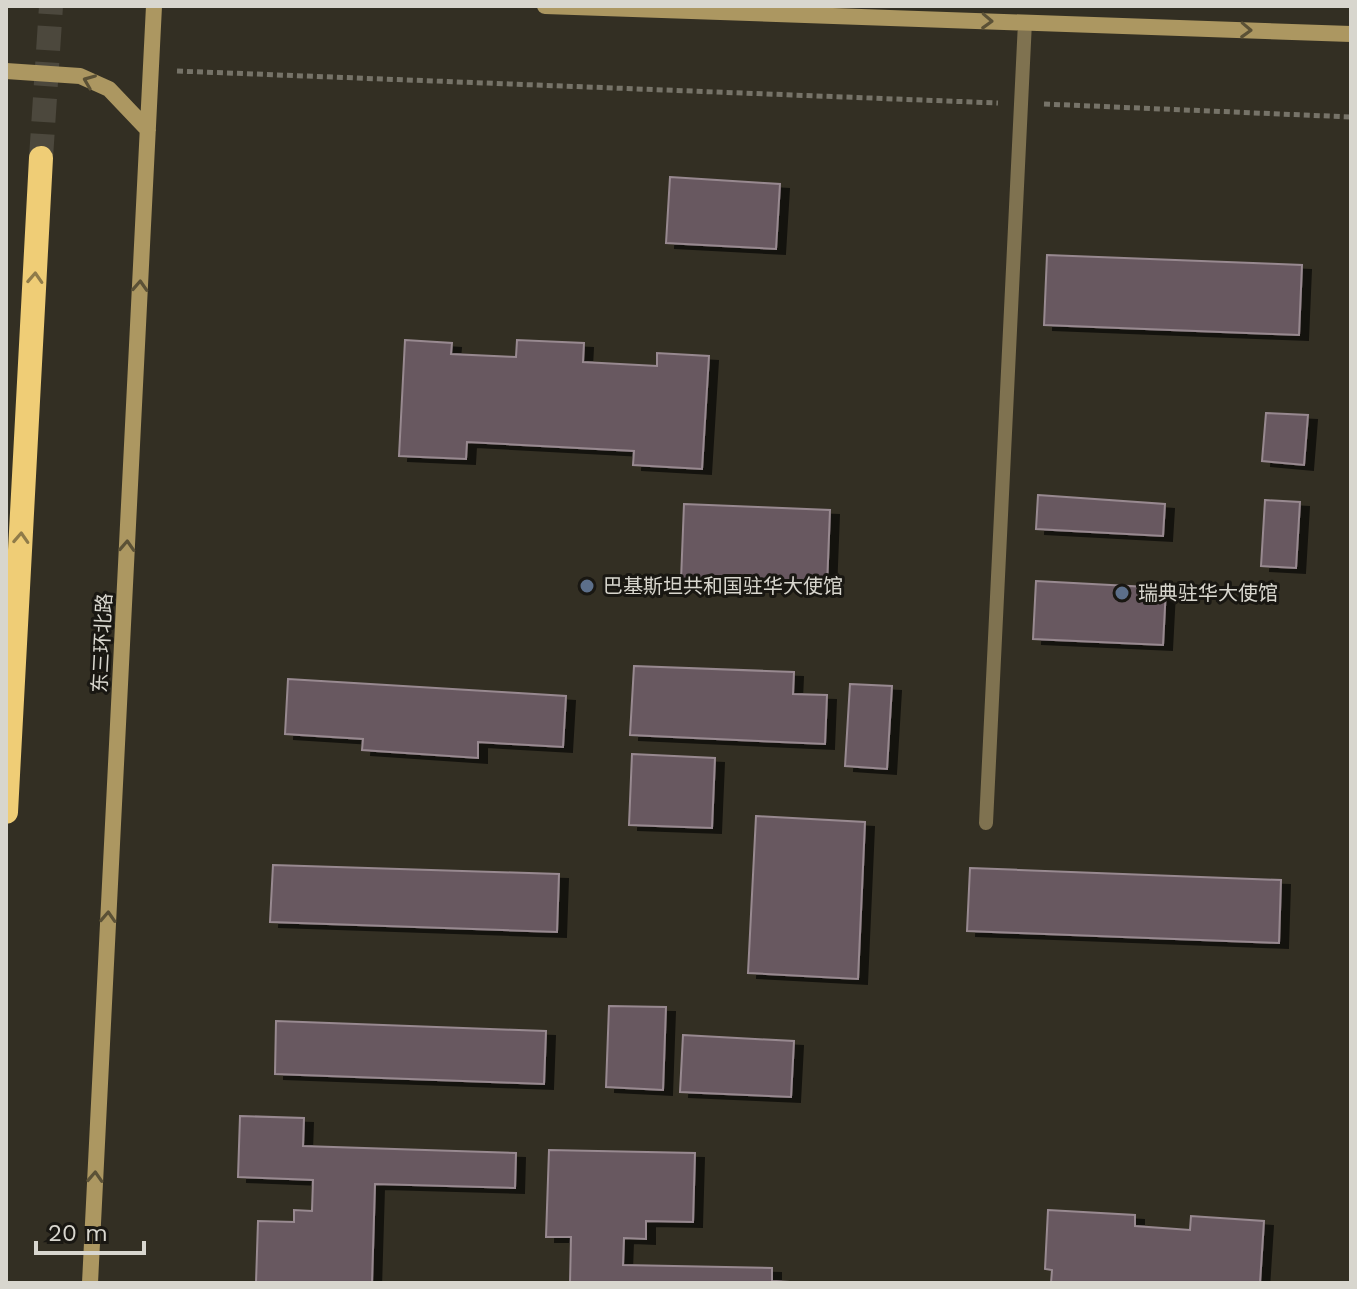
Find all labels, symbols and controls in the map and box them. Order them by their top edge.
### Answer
one-way arrow [981,12,994,29]
one-way arrow [1240,21,1253,38]
one-way arrow [83,74,97,91]
one-way arrow [26,271,43,284]
one-way arrow [131,279,148,292]
one-way arrow [12,531,29,544]
one-way arrow [118,539,135,552]
place label: 巴基斯坦共和国驻华大使馆 [603,574,843,598]
marker: 巴基斯坦共和国驻华大使馆 [578,577,596,595]
place label: 瑞典驻华大使馆 [1138,581,1278,605]
marker: 瑞典驻华大使馆 [1113,584,1131,602]
street label: 东三环北路 [87,592,117,694]
one-way arrow [100,910,117,923]
one-way arrow [86,1170,103,1183]
scale bar [36,1205,144,1255]
text: 20 m [48,1219,108,1247]

